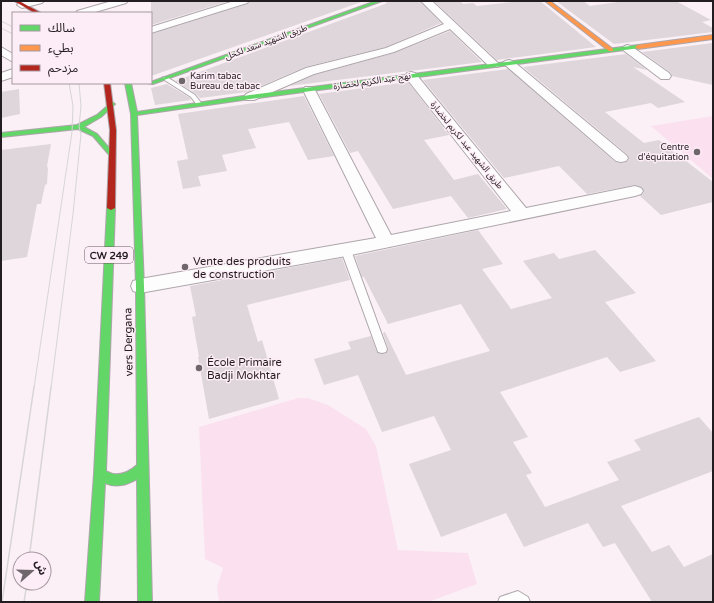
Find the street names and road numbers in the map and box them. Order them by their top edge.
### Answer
street label: طريق الشهيد سعد لكحل [223,22,309,63]
street label: نهج عبد الكريم لخضارة [333,71,412,93]
street label: طريق الشهيد عبد لكريم لخضارة [427,99,505,192]
road number: CW 249 [85,247,133,263]
street label: vers Dergana [121,308,136,376]

